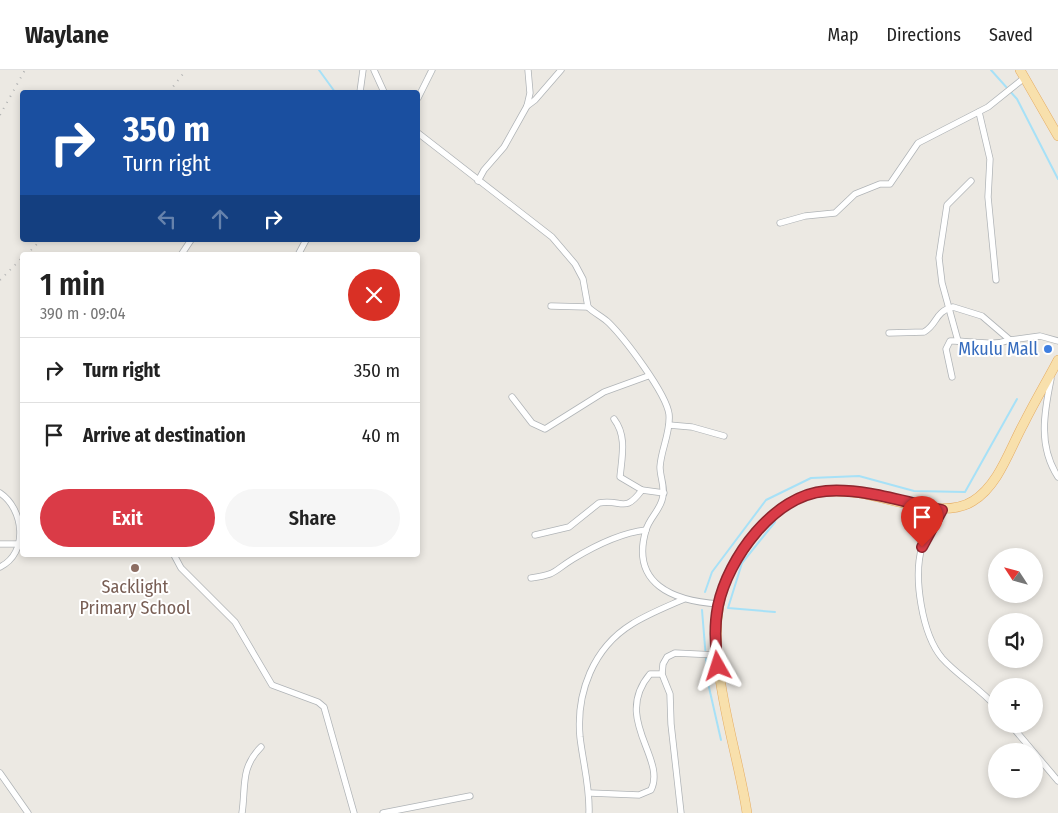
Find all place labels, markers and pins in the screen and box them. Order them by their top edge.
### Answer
place label: Mkulu Mall [958,338,1038,360]
marker: Mkulu Mall [1042,343,1054,355]
pin [901,496,943,547]
marker: Sacklight Primary School [129,562,141,574]
place label: Sacklight Primary School [80,576,191,619]

